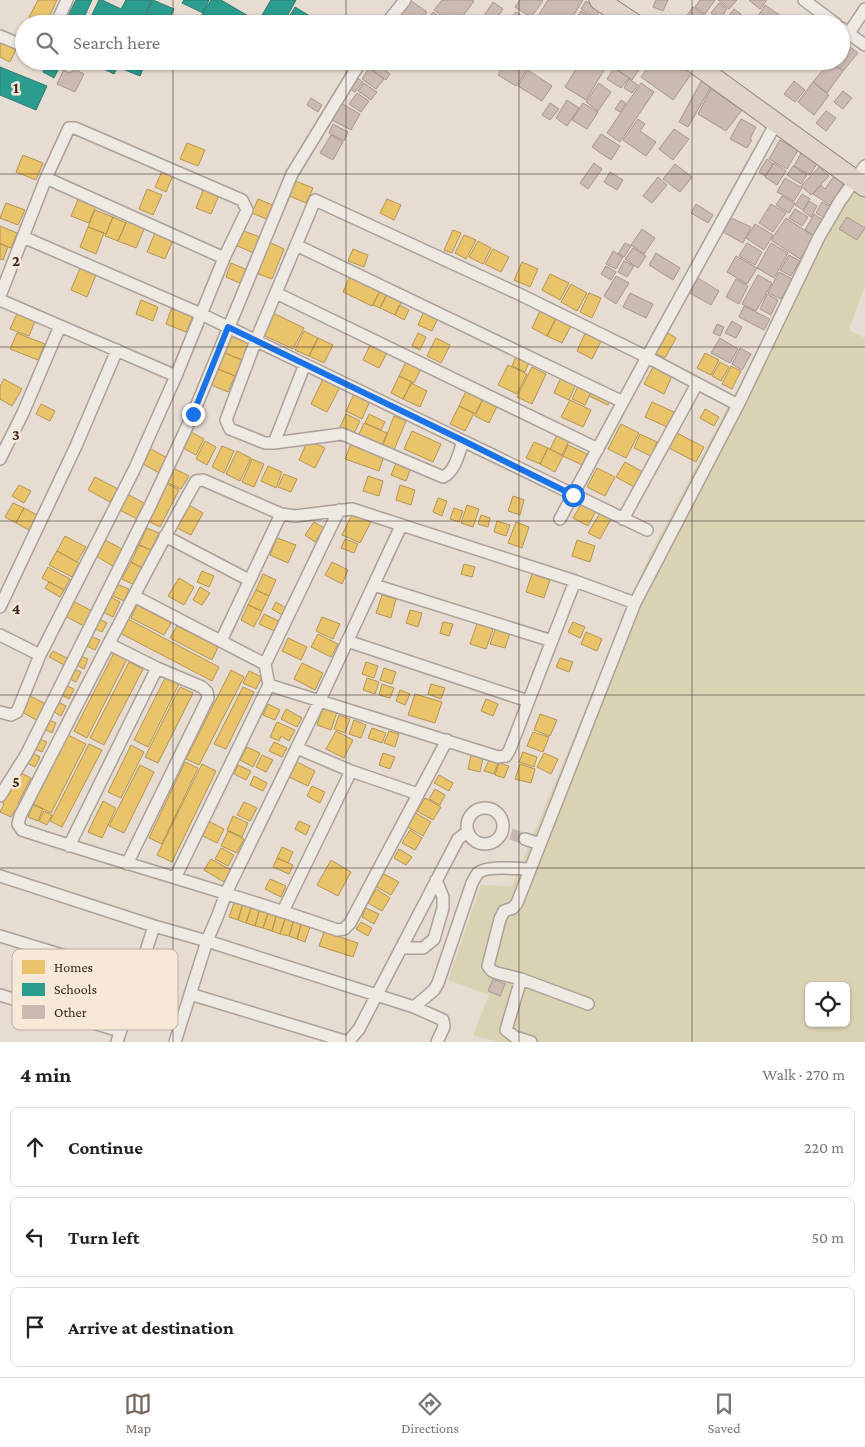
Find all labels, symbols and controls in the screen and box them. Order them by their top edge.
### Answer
search box [15,15,850,70]
icon: search [33,29,61,57]
text: Search here [73,32,160,53]
text: 1 [13,79,19,96]
text: 2 [12,252,20,269]
route end [182,403,205,426]
text: 3 [12,426,20,443]
route start [562,484,585,507]
text: 4 [12,600,21,617]
text: 5 [12,773,20,790]
legend [12,949,178,1030]
text: Homes [54,959,93,975]
text: Schools [54,981,97,997]
map controls [805,982,850,1027]
button: locate [805,982,850,1027]
text: Other [54,1004,87,1020]
text: 4 min [20,1063,71,1087]
text: Walk · 270 m [763,1066,845,1083]
icon: ahead [21,1133,49,1161]
text: Continue [68,1137,143,1158]
text: 220 m [804,1139,844,1156]
icon: left [21,1223,49,1251]
text: Turn left [68,1227,140,1248]
text: 50 m [812,1229,844,1246]
icon: arrive [21,1313,49,1341]
text: Arrive at destination [68,1317,234,1338]
tab: Map [124,1390,152,1436]
tab: Directions [401,1390,459,1436]
tab: Saved [708,1390,741,1436]

